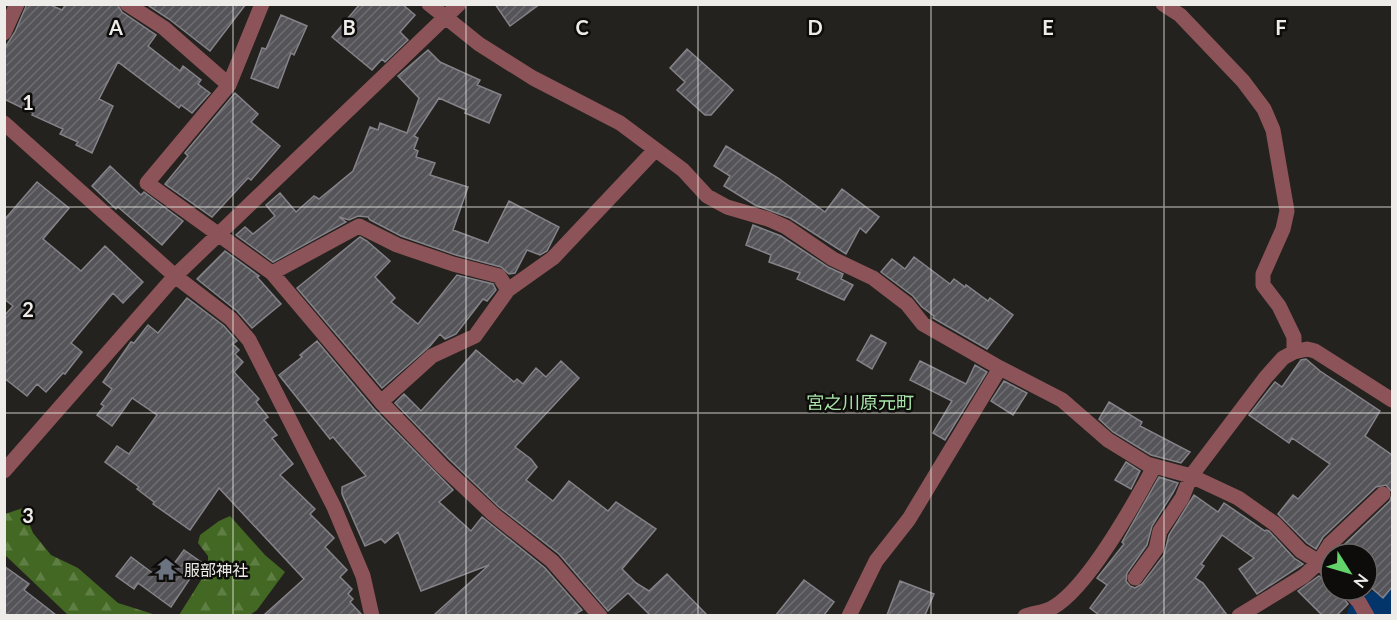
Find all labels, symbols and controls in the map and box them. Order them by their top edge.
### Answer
text: A [108,15,123,39]
text: B [342,15,356,39]
text: C [575,15,589,39]
text: D [807,15,823,39]
text: E [1042,15,1054,39]
text: F [1275,15,1287,39]
text: 1 [22,90,34,114]
text: 2 [22,297,34,321]
district label: 宮之川原元町 [806,391,914,413]
text: 3 [22,503,34,527]
north arrow [1319,542,1379,602]
temple icon: 服部神社 [153,556,179,582]
place label: 服部神社 [184,560,248,579]
text: N [1350,571,1373,592]

